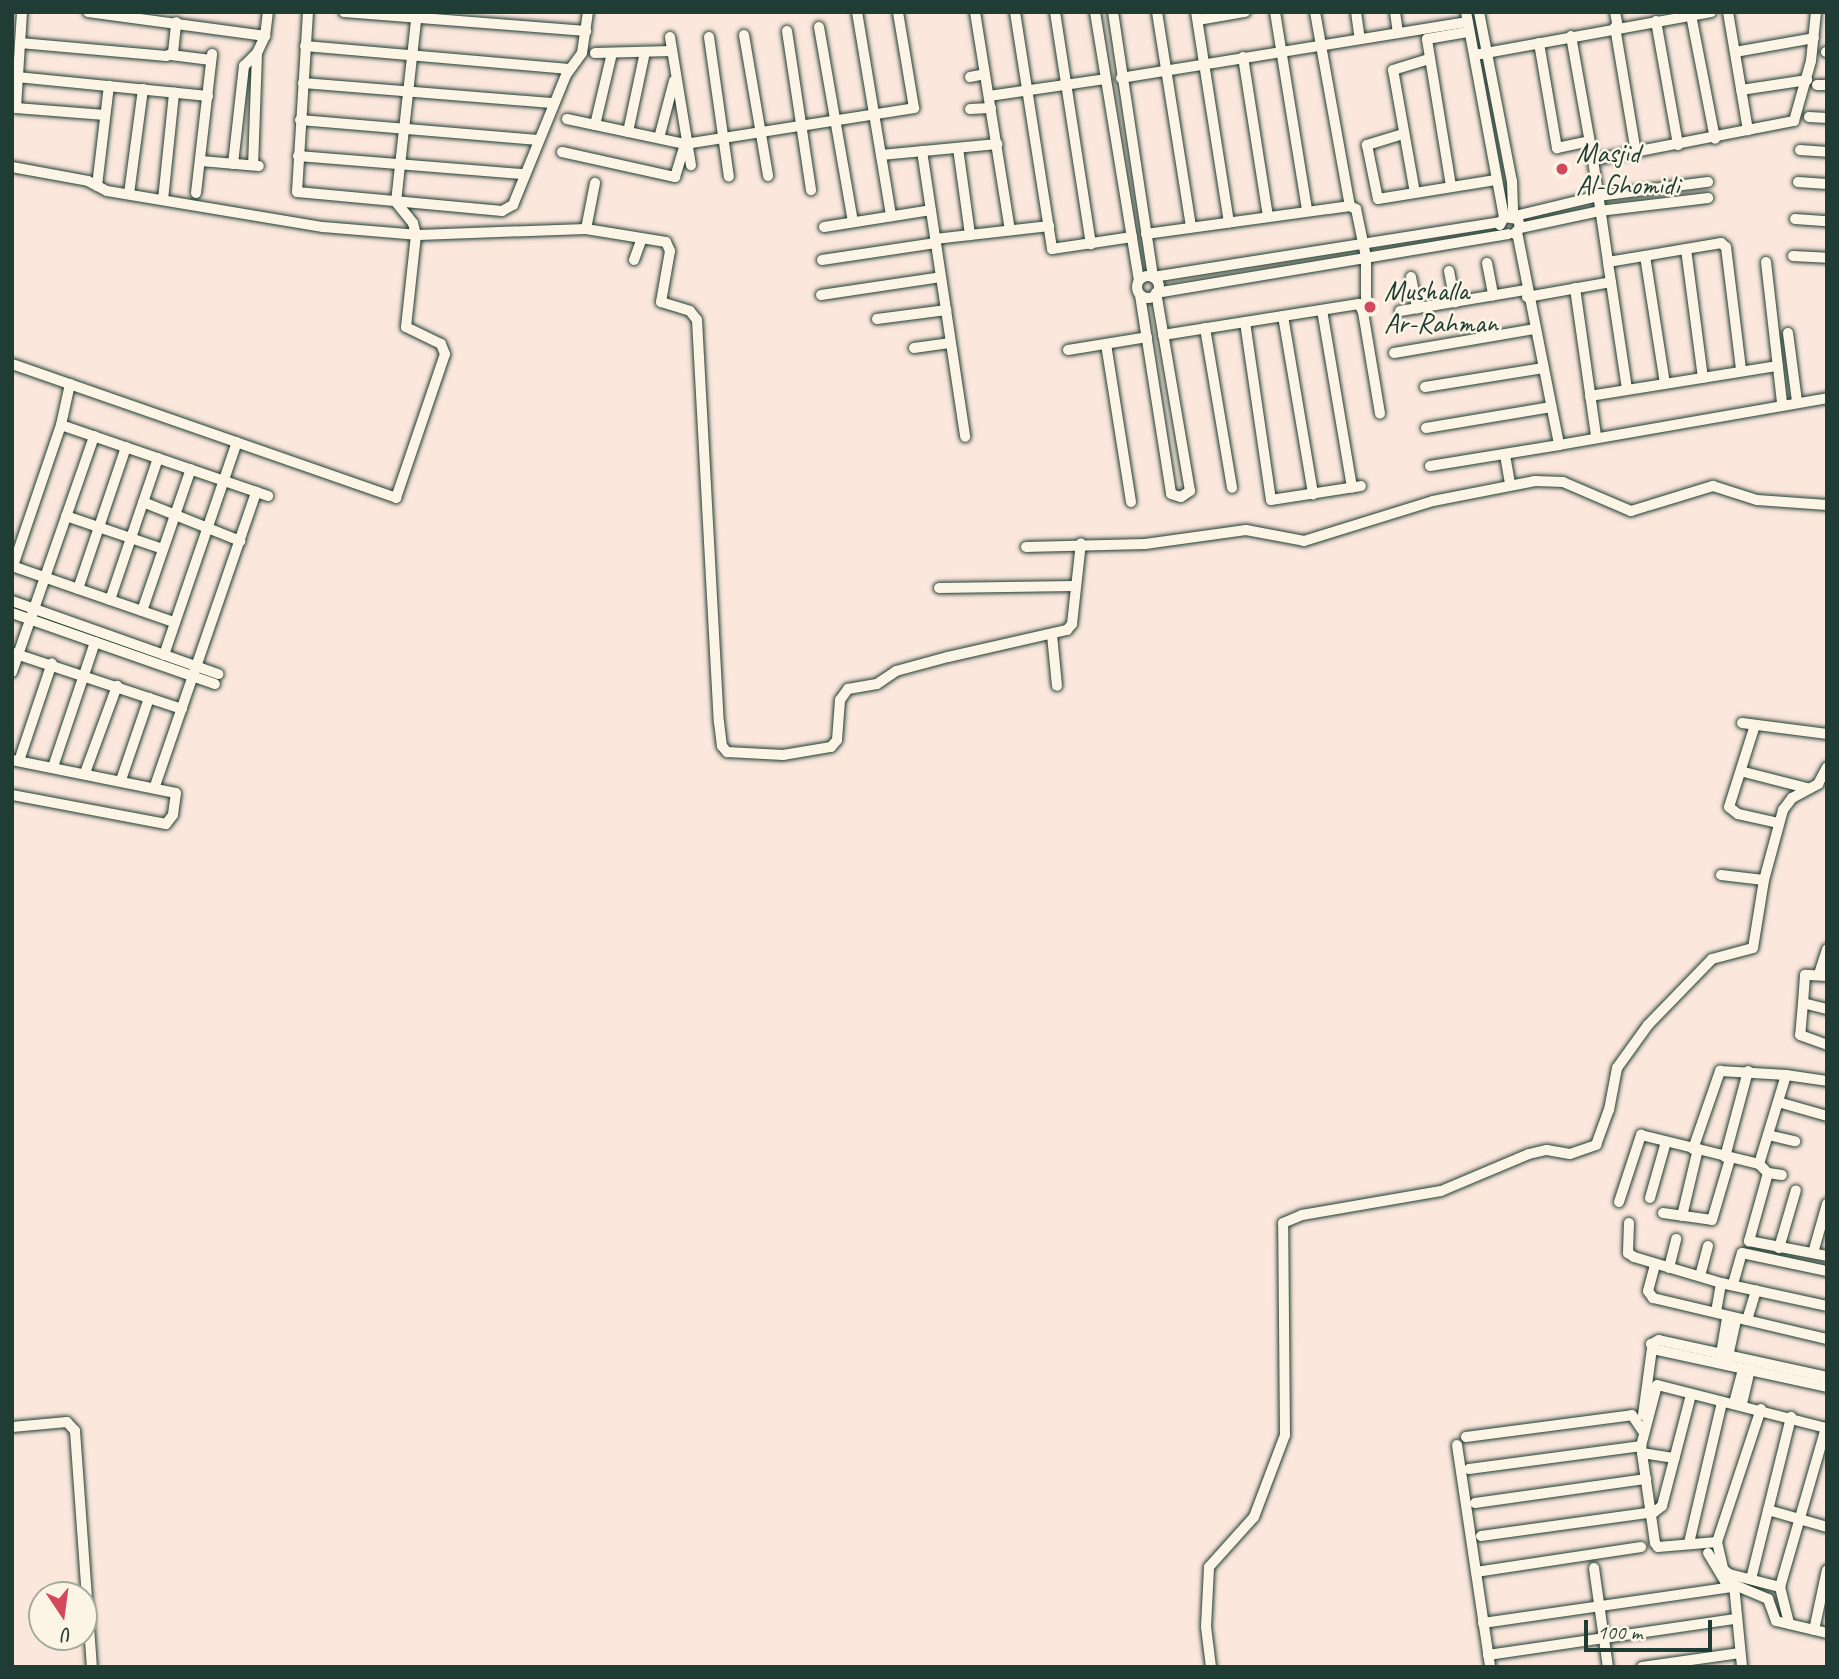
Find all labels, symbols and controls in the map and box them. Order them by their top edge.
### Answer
place label: Masjid Al-Ghomidi [1576,136,1679,202]
marker: Masjid Al-Ghomidi [1554,161,1570,177]
place label: Mushalla Ar-Rahman [1384,274,1498,340]
marker: Mushalla Ar-Rahman [1362,299,1378,315]
north arrow [28,1581,98,1651]
scale bar [1587,1606,1715,1650]
text: 100 m [1597,1619,1642,1645]
text: U [60,1622,74,1647]

